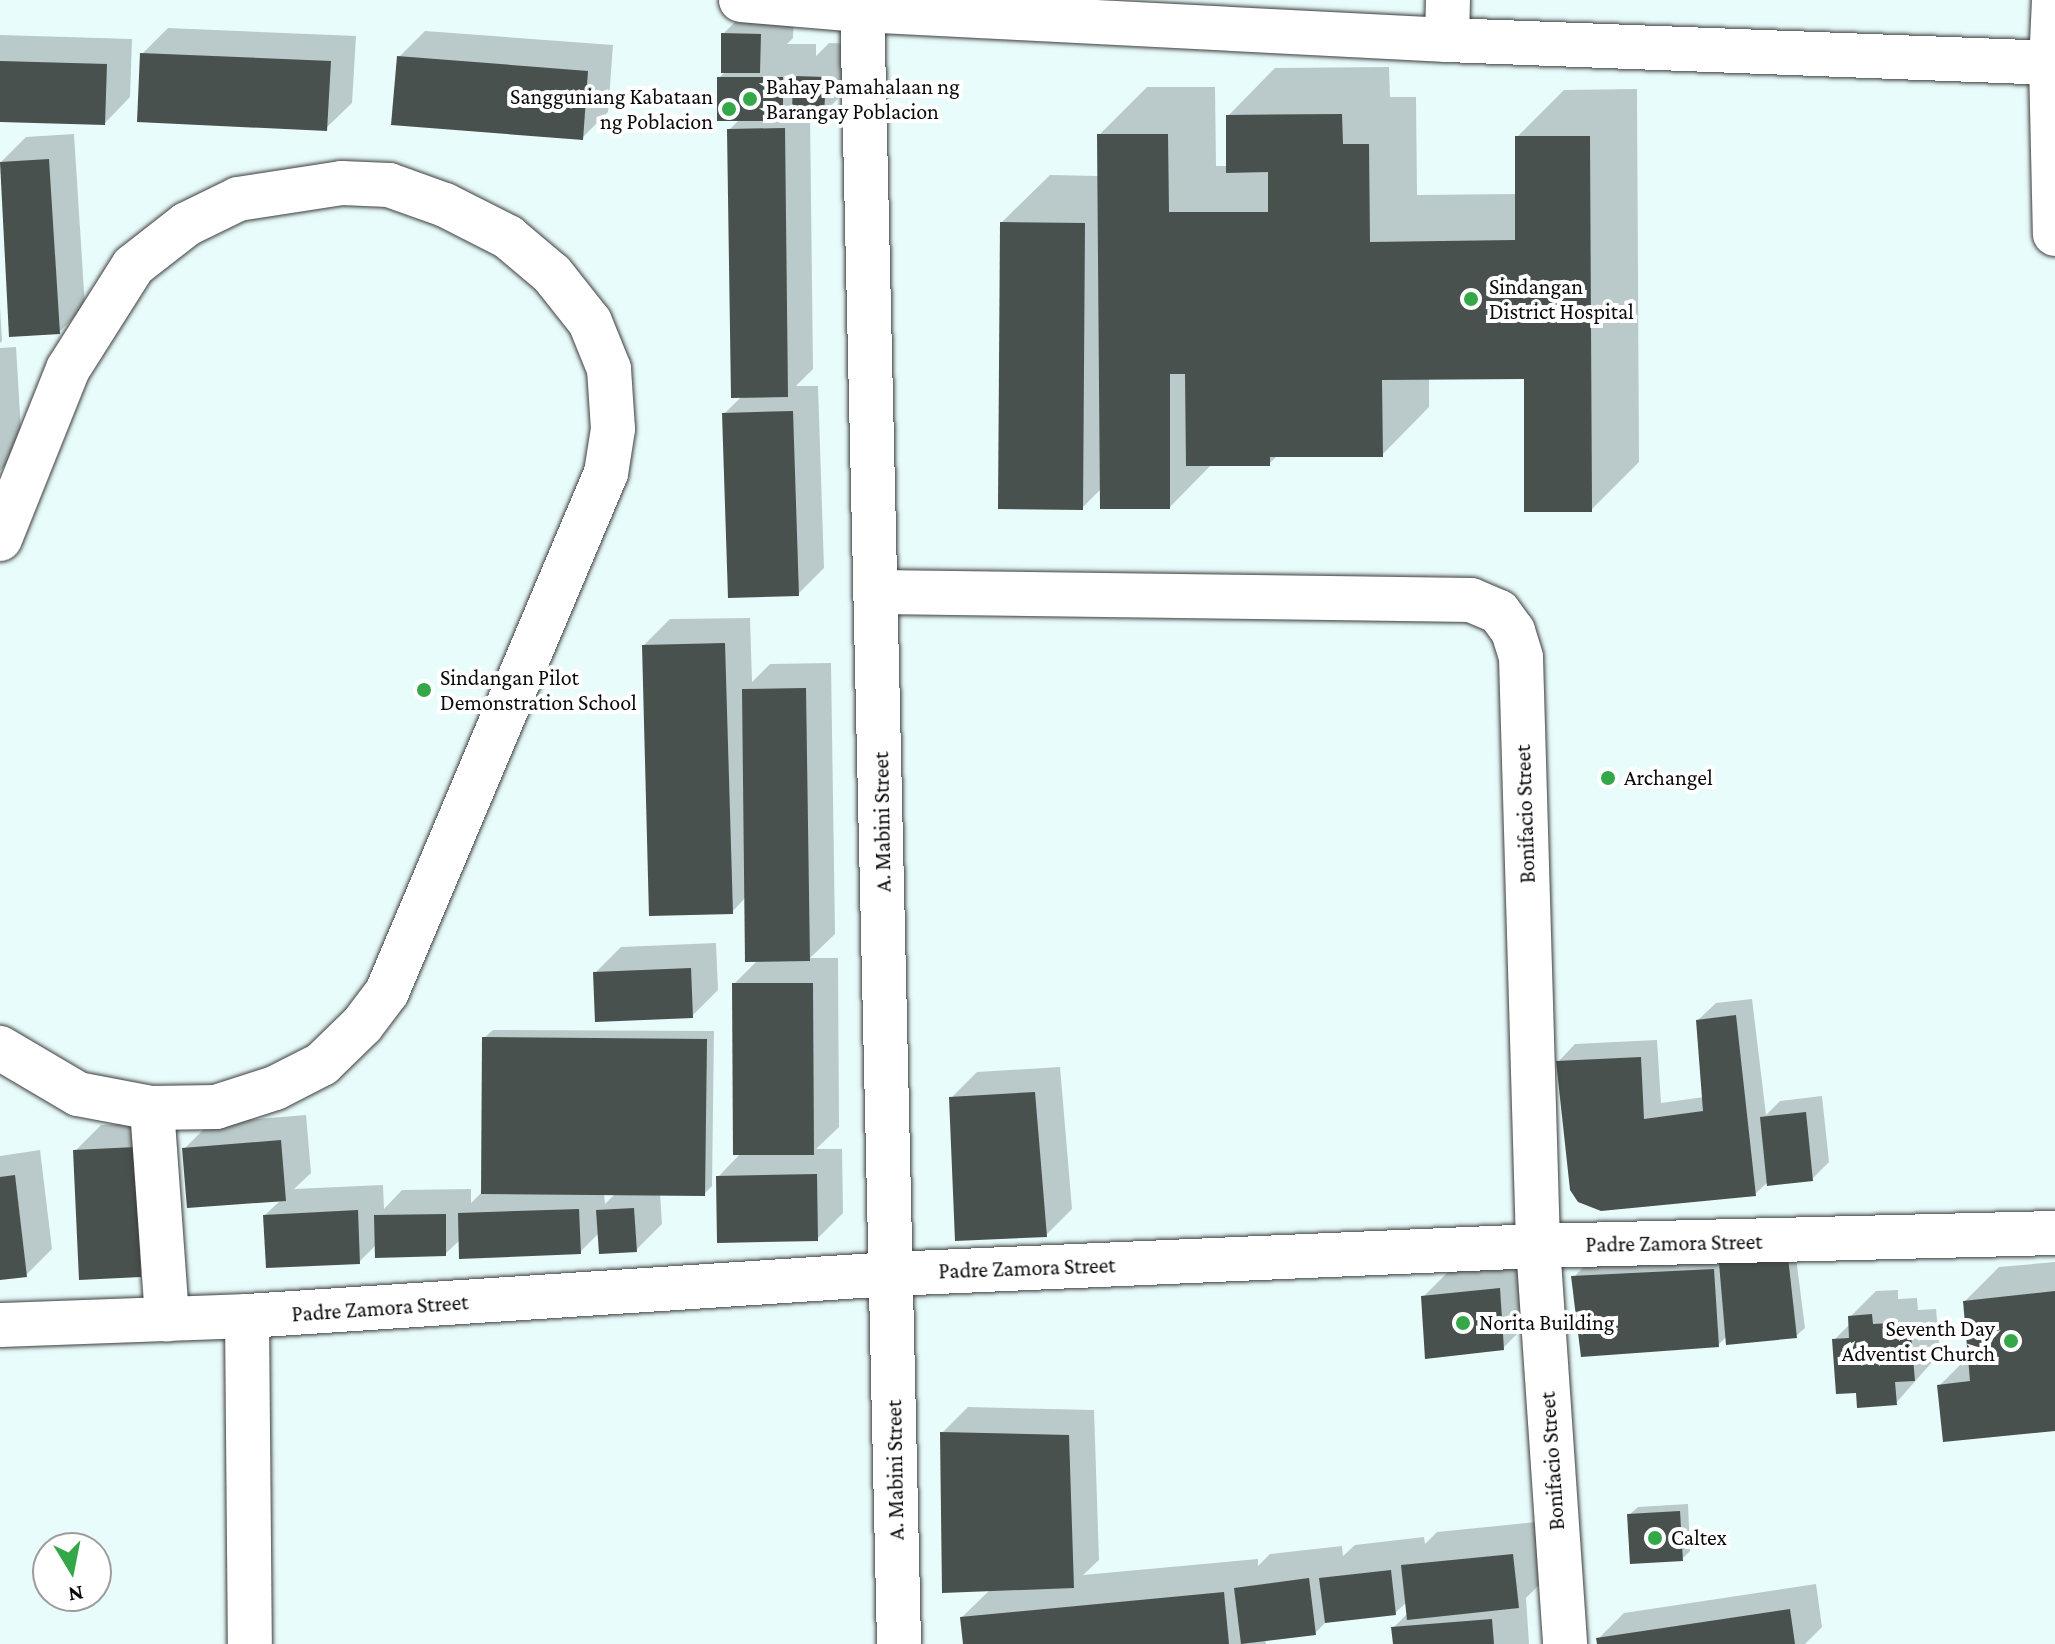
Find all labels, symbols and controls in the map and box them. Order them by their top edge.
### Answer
place label: Bahay Pamahalaan ng Barangay Poblacion [766,73,960,124]
place label: Sangguniang Kabataan ng Poblacion [510,83,713,134]
marker: Bahay Pamahalaan ng Barangay Poblacion [741,90,759,108]
marker: Sangguniang Kabataan ng Poblacion [720,100,738,118]
place label: Sindangan District Hospital [1489,273,1634,324]
marker: Sindangan District Hospital [1460,288,1482,310]
place label: Sindangan Pilot Demonstration School [440,664,637,716]
marker: Sindangan Pilot Demonstration School [415,681,433,699]
street label: Bonifacio Street [1509,744,1541,884]
street label: A. Mabini Street [868,752,896,892]
place label: Archangel [1624,765,1713,791]
marker: Archangel [1599,769,1617,787]
street label: Padre Zamora Street [1585,1228,1763,1258]
street label: Padre Zamora Street [938,1252,1116,1284]
street label: Padre Zamora Street [291,1289,469,1327]
place label: Norita Building [1479,1310,1614,1336]
marker: Norita Building [1454,1314,1472,1332]
place label: Seventh Day Adventist Church [1842,1315,1995,1366]
marker: Seventh Day Adventist Church [2002,1332,2020,1350]
street label: Bonifacio Street [1534,1391,1570,1531]
street label: A. Mabini Street [881,1400,909,1540]
place label: Caltex [1671,1525,1727,1551]
marker: Caltex [1646,1529,1664,1547]
north arrow [32,1532,112,1612]
text: N [66,1581,85,1608]

